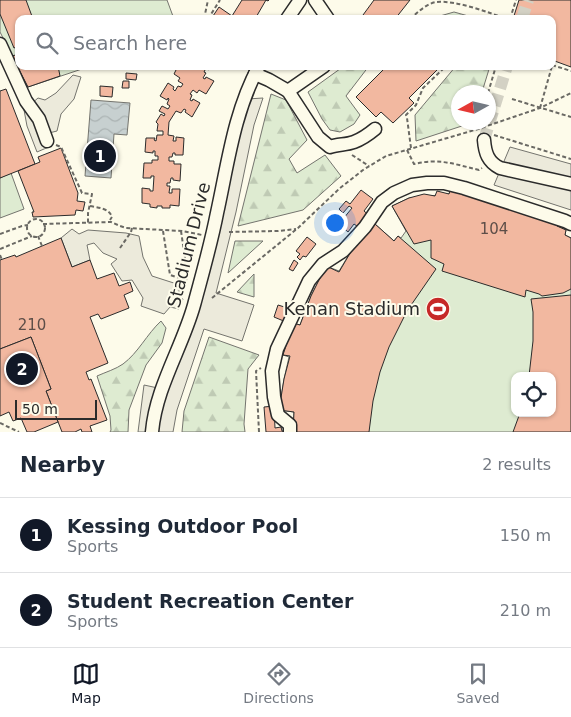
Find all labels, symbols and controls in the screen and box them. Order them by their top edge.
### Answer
search box [15,15,556,70]
icon: search [33,29,61,57]
text: Search here [73,32,187,54]
north arrow [451,85,496,130]
pin: 1 [84,137,116,175]
street label: Stadium Drive [163,180,214,310]
your location [322,210,348,236]
house number: 104 [480,220,508,238]
sports icon: Kenan Stadium [425,296,451,322]
place label: Kenan Stadium [284,298,420,319]
house number: 210 [18,316,46,334]
pin: 2 [6,350,38,388]
map controls [511,372,556,417]
button: locate [511,372,556,417]
scale bar [15,397,98,420]
text: 50 m [22,401,58,417]
text: Nearby [20,453,105,477]
text: 2 results [482,455,551,474]
text: Kessing Outdoor Pool [67,515,298,537]
text: 1 [30,526,42,545]
text: 150 m [500,526,551,545]
text: Sports [67,537,118,556]
text: Student Recreation Center [67,590,353,612]
text: 2 [30,601,42,620]
text: 210 m [500,601,551,620]
text: Sports [67,612,118,631]
tab: Map [71,660,101,706]
tab: Directions [243,660,314,706]
tab: Saved [456,660,500,706]

